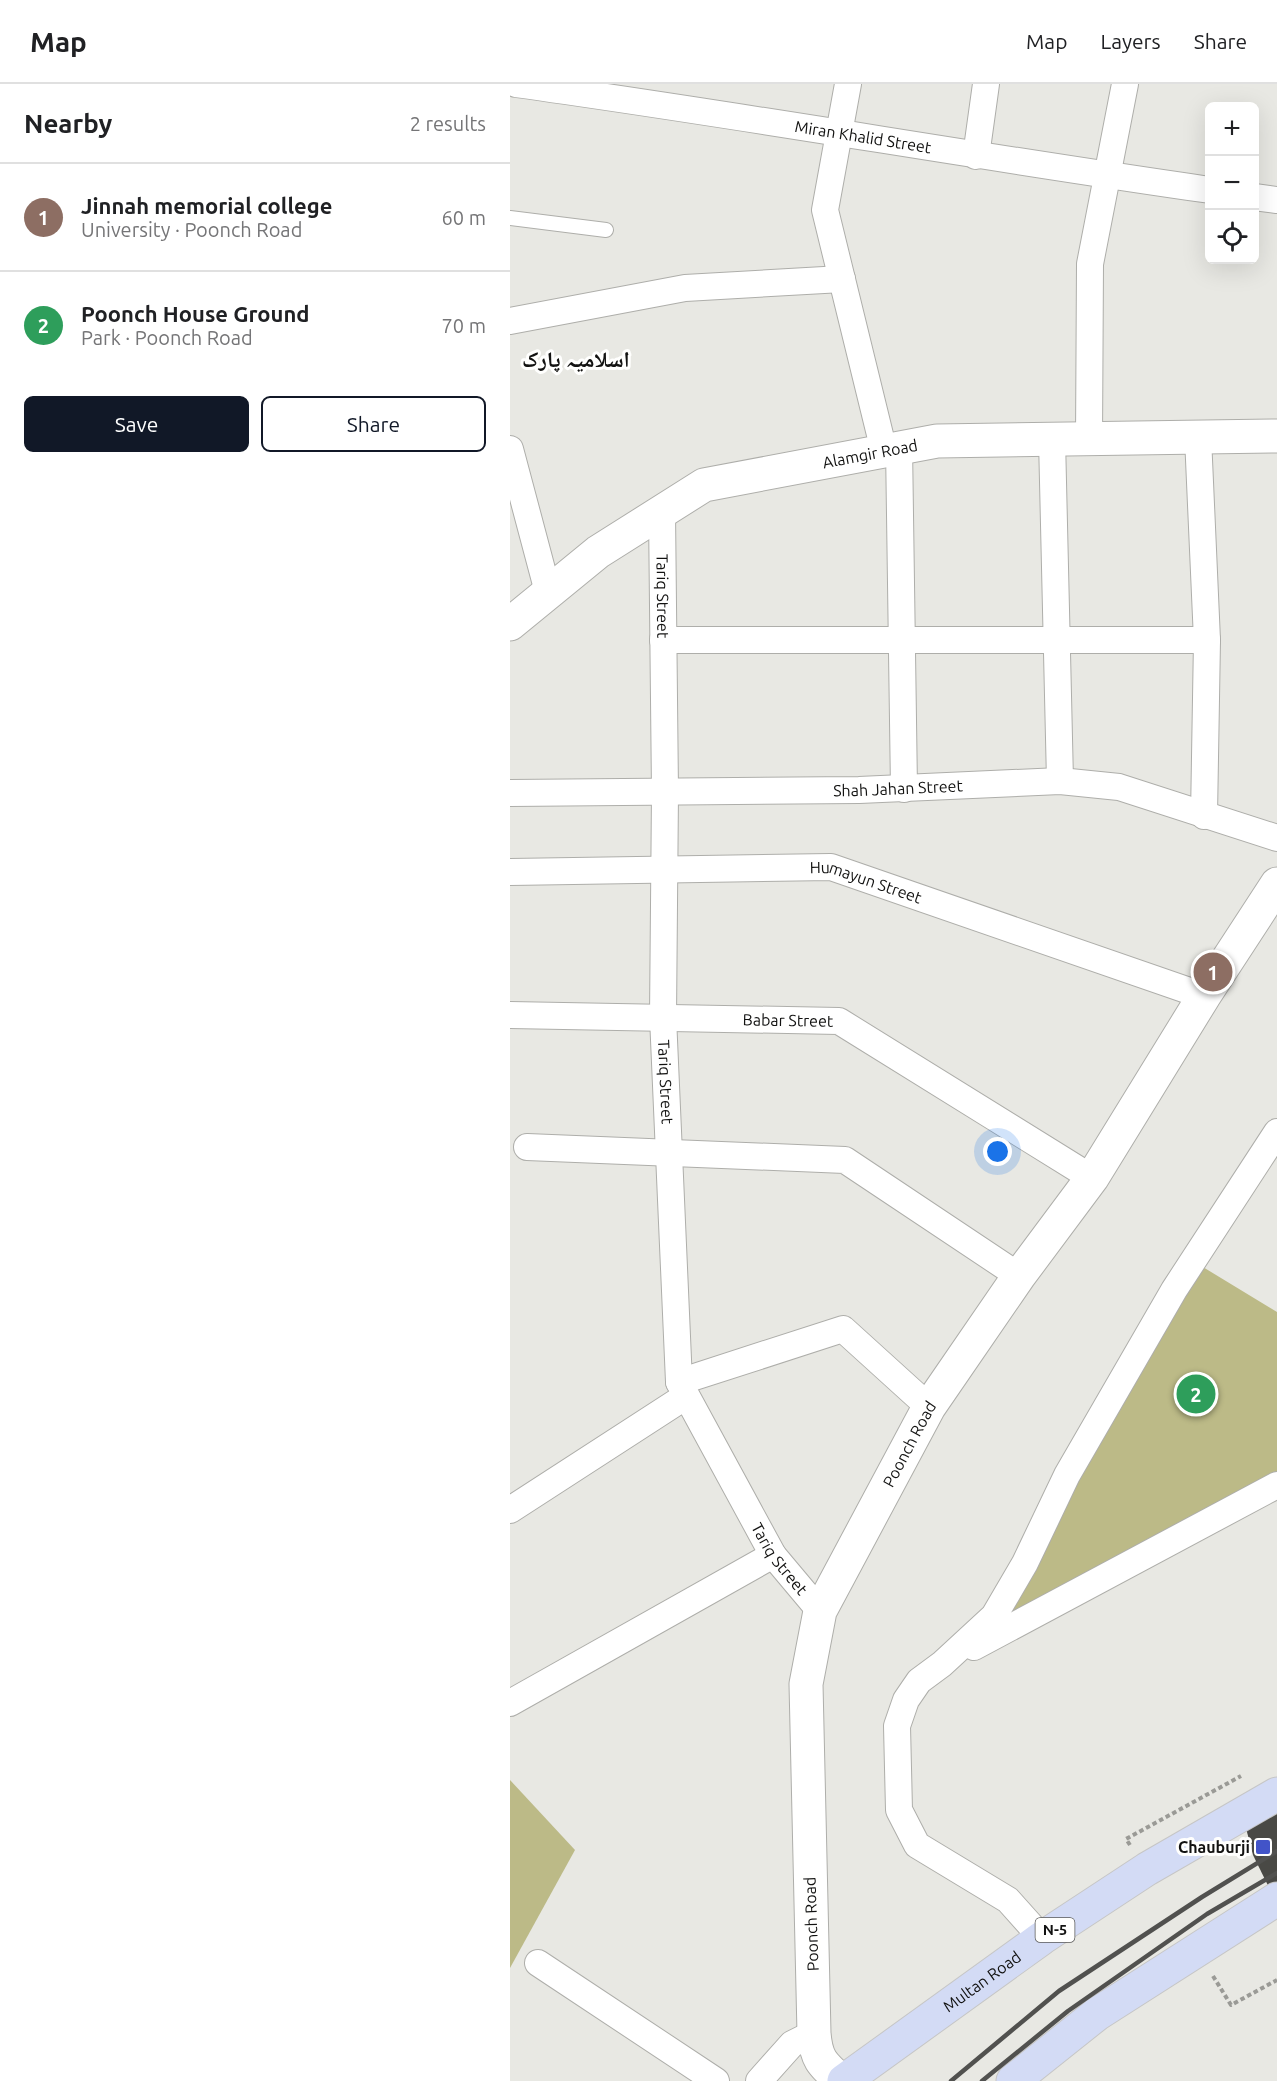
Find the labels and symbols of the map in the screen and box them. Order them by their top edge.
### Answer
street label: Miran Khalid Street [794,117,933,156]
district label: اسلامیہ پارک [522,346,630,373]
street label: Alamgir Road [821,436,919,471]
street label: Tariq Street [653,554,672,639]
street label: Shah Jahan Street [833,776,964,799]
street label: Humayun Street [809,858,925,907]
pin: 1 [1194,950,1232,994]
street label: Babar Street [743,1010,834,1030]
street label: Tariq Street [655,1039,677,1125]
your location [983,1137,1012,1166]
pin: 2 [1176,1372,1216,1416]
street label: Poonch Road [879,1398,939,1490]
street label: Tariq Street [748,1520,812,1599]
place label: Chauburji [1178,1838,1250,1856]
marker: Chauburji [1254,1838,1272,1856]
street label: Poonch Road [800,1877,822,1971]
road number: N-5 [1036,1918,1074,1942]
street label: Multan Road [939,1947,1024,2016]

